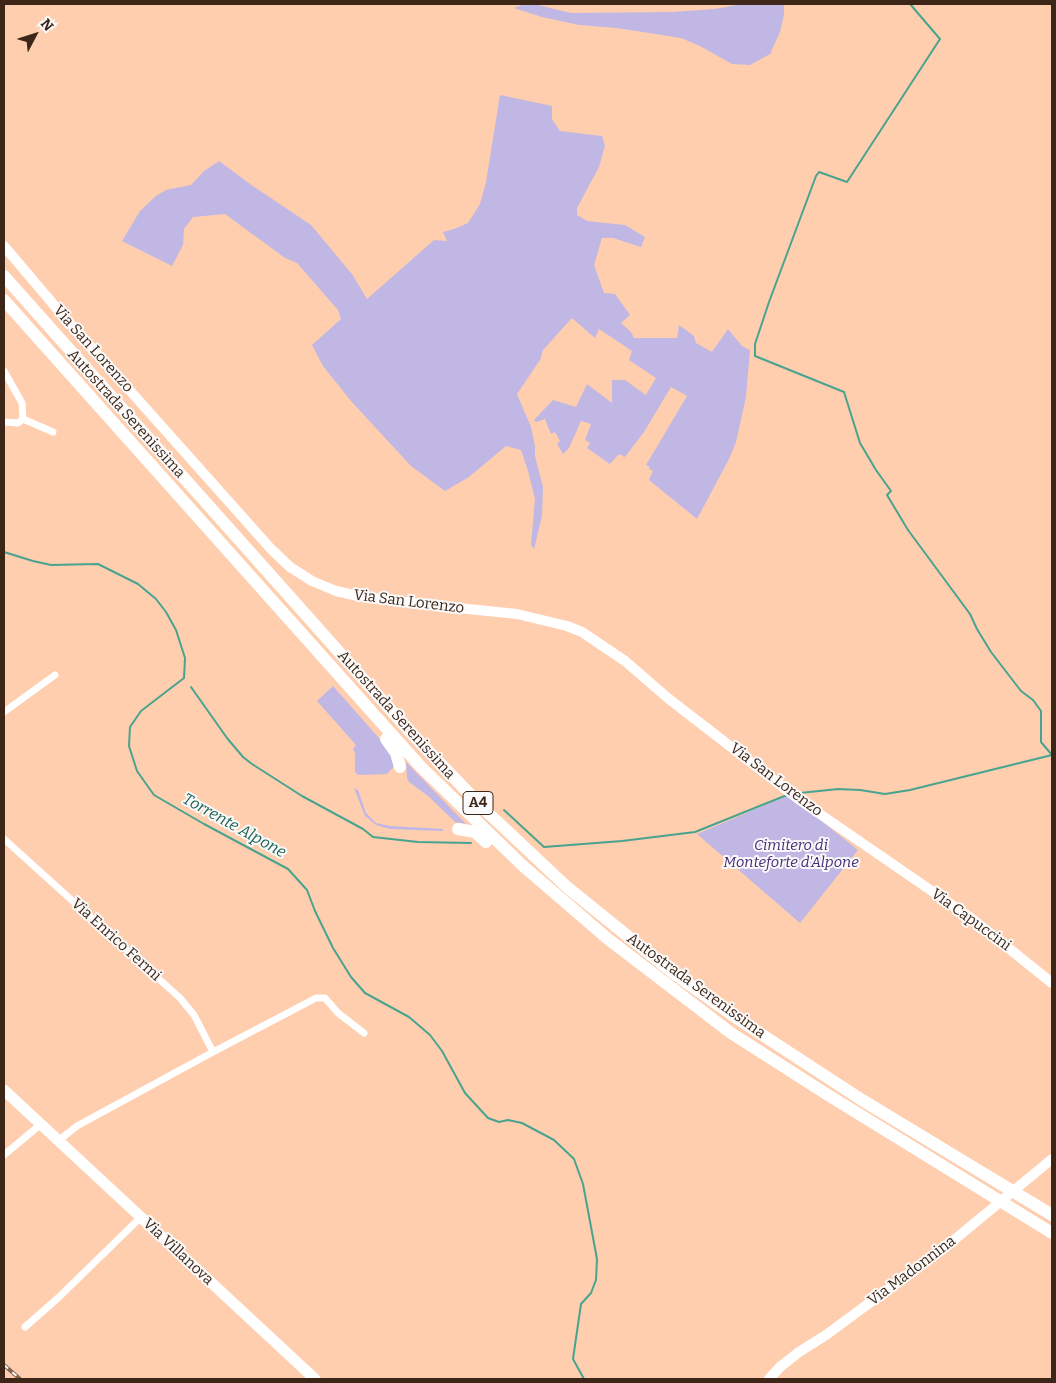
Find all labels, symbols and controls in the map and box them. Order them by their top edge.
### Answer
north arrow [10,10,60,60]
text: N [37,15,57,35]
street label: Via San Lorenzo [49,302,137,396]
street label: Autostrada Serenissima [63,346,189,482]
street label: Via San Lorenzo [353,586,465,618]
street label: Autostrada Serenissima [333,647,459,783]
street label: Via San Lorenzo [726,739,826,821]
water label: Torrente Alpone [179,790,289,862]
road number: A4 [463,791,493,814]
park label: Cimitero di Monteforte d'Alpone [723,837,859,872]
street label: Via Capuccini [928,885,1014,955]
street label: Via Enrico Fermi [67,895,165,985]
street label: Autostrada Serenissima [623,930,769,1042]
street label: Via Villanova [139,1215,217,1289]
street label: Via Madonnina [865,1232,959,1310]

